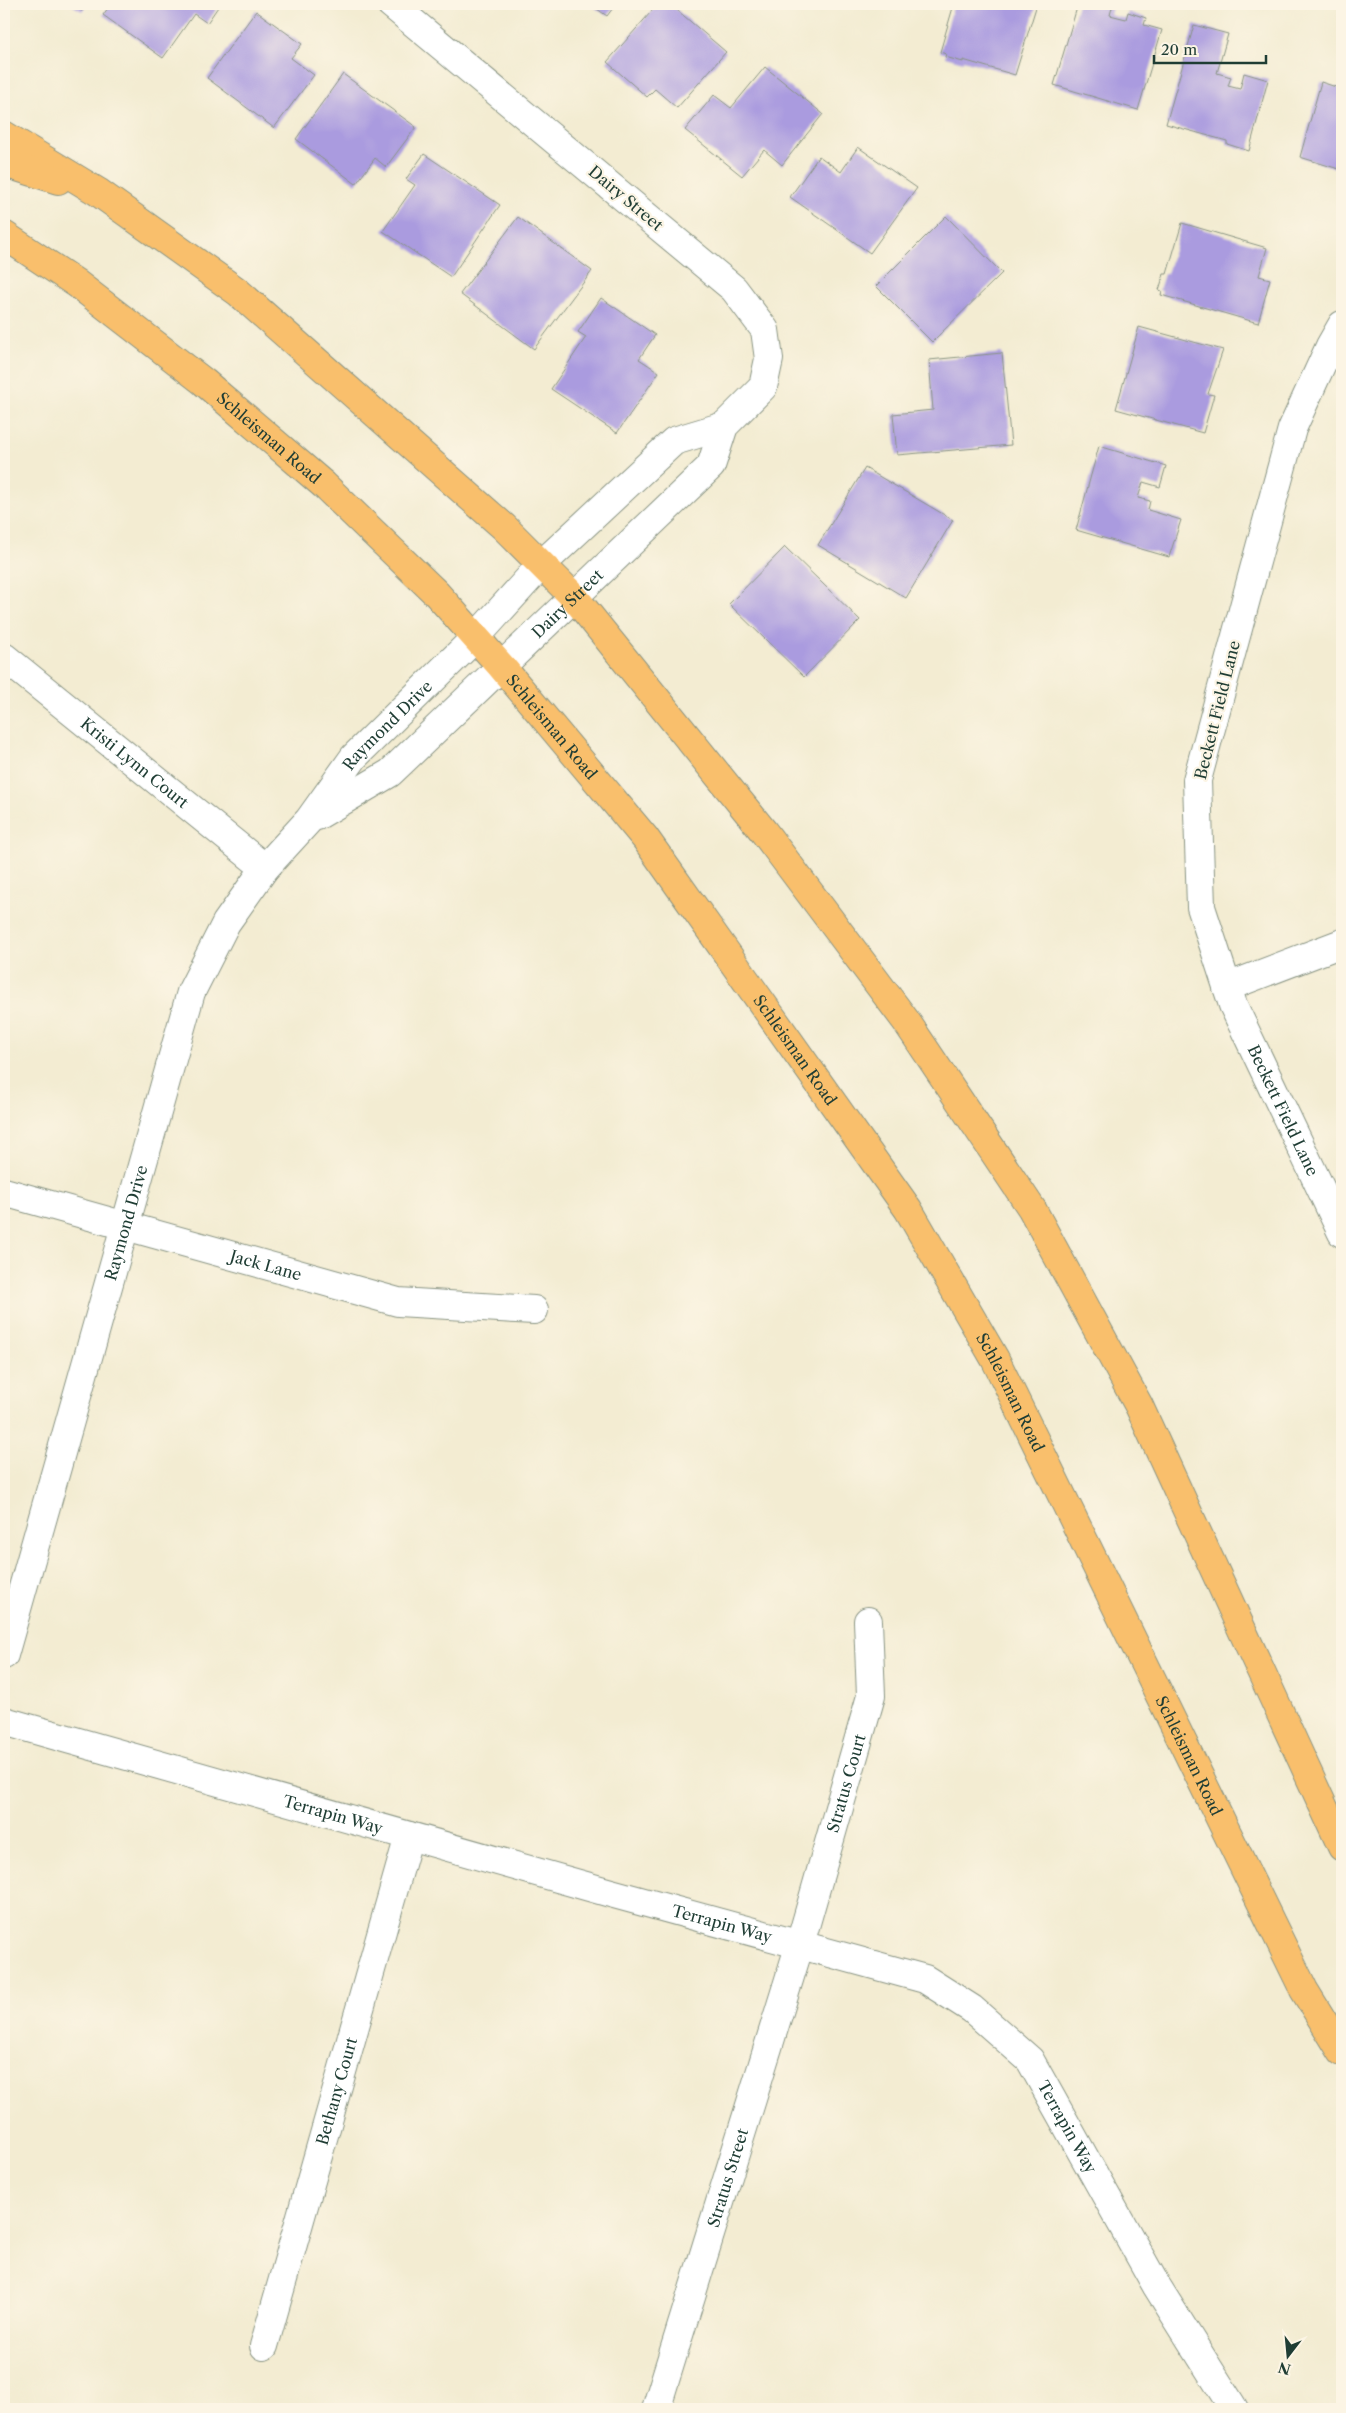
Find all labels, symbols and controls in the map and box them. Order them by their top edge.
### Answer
scale bar [1154,32,1266,64]
text: 20 m [1161,40,1197,59]
street label: Dairy Street [585,161,668,235]
street label: Schleisman Road [213,388,325,488]
street label: Dairy Street [527,565,607,642]
street label: Beckett Field Lane [1190,638,1244,782]
street label: Schleisman Road [502,670,602,783]
street label: Raymond Drive [338,676,436,774]
street label: Kristi Lynn Court [77,713,193,812]
street label: Schleisman Road [749,991,841,1109]
street label: Beckett Field Lane [1244,1042,1323,1179]
street label: Raymond Drive [100,1163,152,1283]
street label: Jack Lane [225,1245,304,1285]
street label: Schleisman Road [972,1329,1049,1455]
street label: Schleisman Road [1151,1693,1227,1819]
street label: Stratus Court [822,1731,870,1835]
street label: Terrapin Way [281,1791,386,1838]
street label: Terrapin Way [670,1900,775,1947]
street label: Bethany Court [312,2035,361,2147]
street label: Terrapin Way [1034,2077,1102,2177]
street label: Stratus Street [703,2126,752,2230]
north arrow [1264,2330,1314,2380]
text: N [1276,2358,1293,2379]

